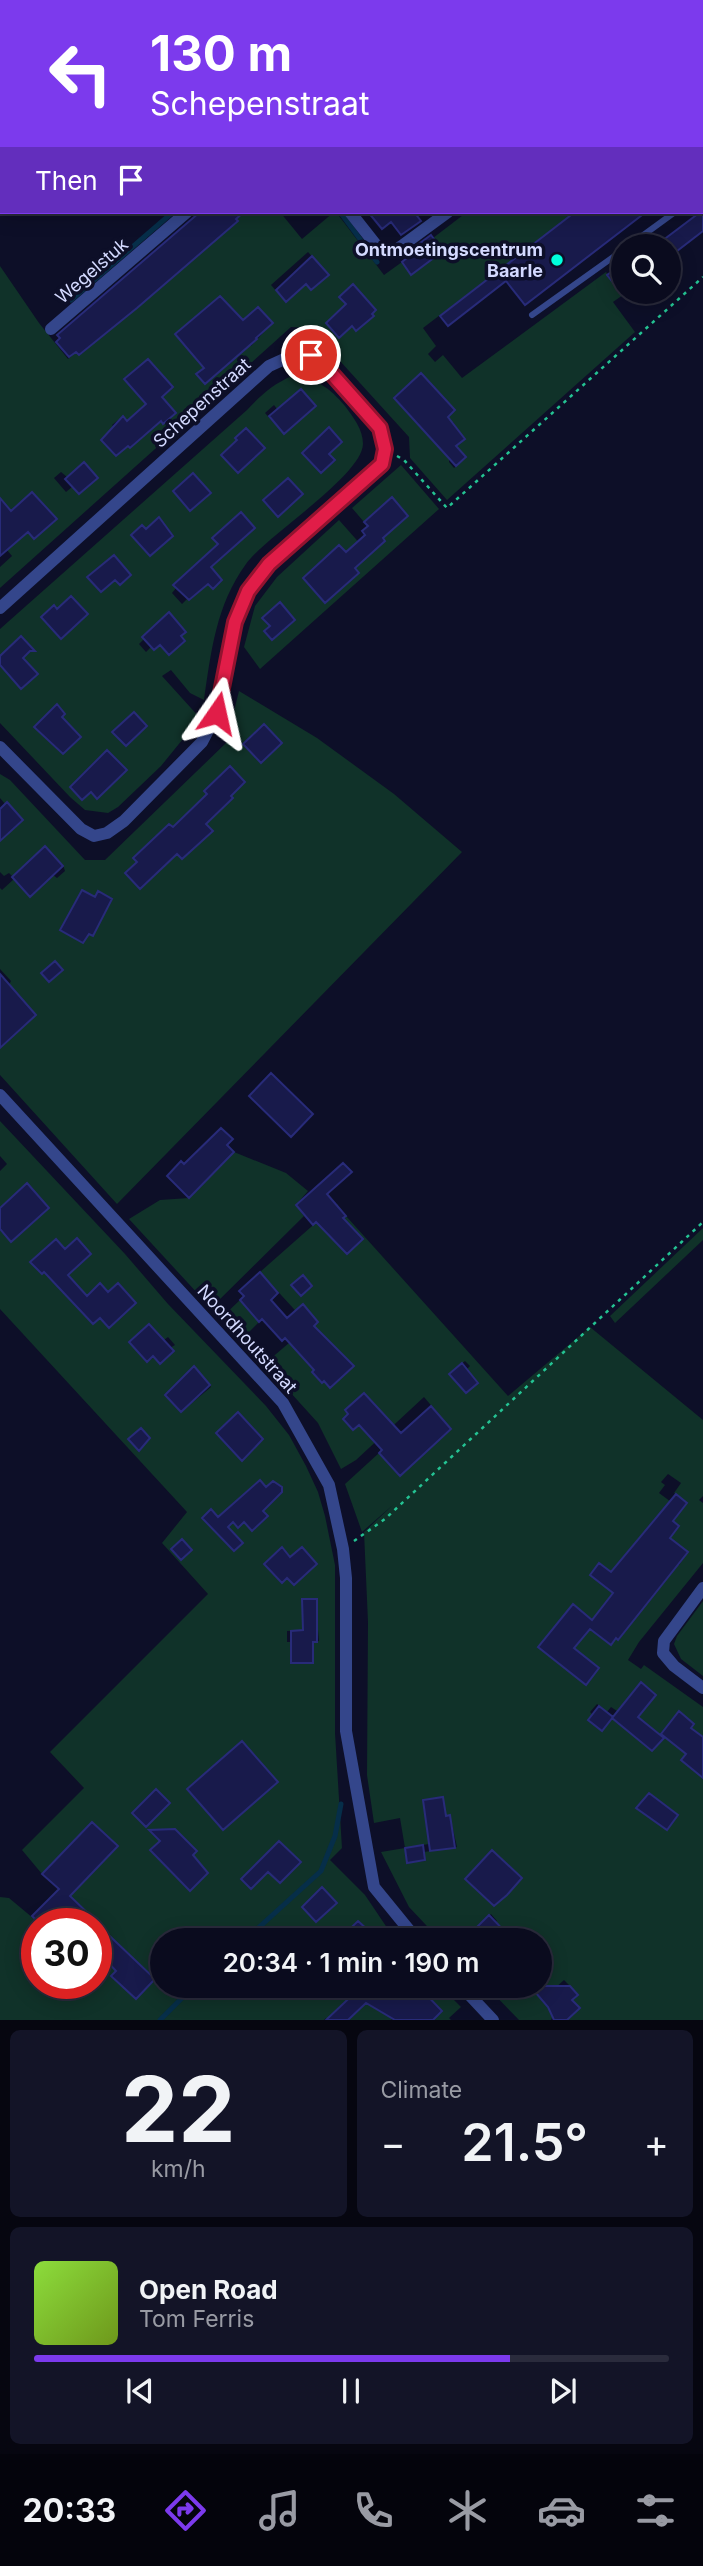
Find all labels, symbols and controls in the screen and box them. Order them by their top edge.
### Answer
text: 130 m [150,24,292,83]
icon: left [35,28,126,119]
text: Schepenstraat [150,84,369,123]
icon: arrive [112,161,150,199]
text: Then [35,165,98,196]
street label: Wegelstuk [51,233,132,308]
map controls [611,234,681,304]
button: search [611,234,681,304]
place label: Ontmoetingscentrum Baarle [355,239,543,281]
marker: Ontmoetingscentrum Baarle [549,252,565,268]
pin [281,325,341,385]
icon: arrive [292,336,330,374]
street label: Schepenstraat [149,353,255,452]
position arrow [180,676,254,750]
street label: Noordhoutstraat [193,1280,302,1397]
speed limit sign: 30 [21,1908,112,1999]
text: 20:34 · 1 min · 190 m [223,1947,479,1978]
text: 22 [121,2054,236,2164]
text: Climate [381,2076,462,2104]
text: 21.5° [461,2111,588,2174]
text: − [381,2120,406,2166]
text: + [644,2120,669,2166]
text: km/h [151,2155,206,2183]
text: Open Road [139,2274,278,2305]
text: Tom Ferris [139,2305,254,2333]
icon: previous [121,2372,159,2410]
icon: pause [332,2372,370,2410]
icon: next [544,2372,582,2410]
icon: directions [161,2486,210,2535]
icon: music [255,2486,304,2535]
icon: phone [349,2486,398,2535]
icon: climate [443,2486,492,2535]
icon: car [537,2486,586,2535]
icon: filters [631,2486,680,2535]
text: 20:33 [23,2491,116,2530]

